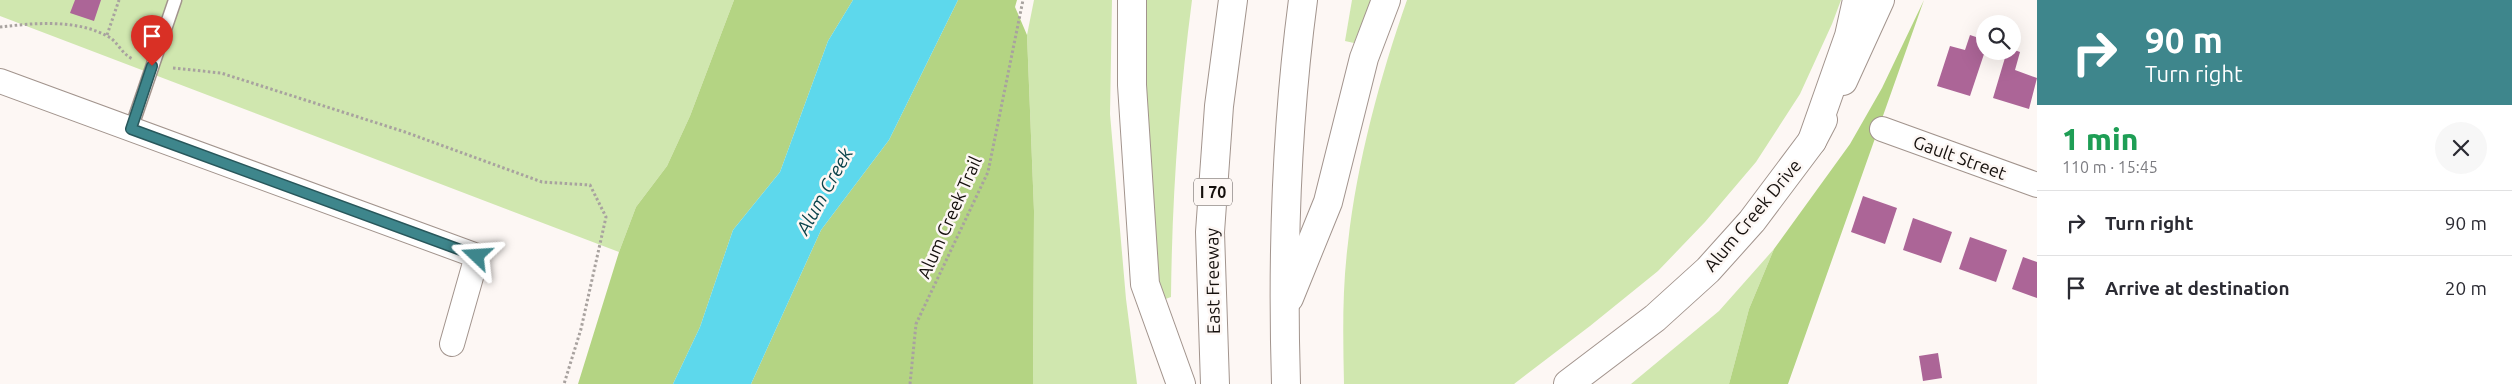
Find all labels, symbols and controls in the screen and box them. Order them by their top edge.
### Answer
pin [131,15,173,66]
map controls [1976,15,2021,60]
button: search [1976,15,2021,60]
icon: right [2062,20,2127,85]
text: 90 m [2145,20,2223,60]
icon: arrive [138,22,166,50]
text: Turn right [2145,61,2243,86]
text: 1 min [2062,122,2138,156]
button: close [2435,122,2487,174]
street label: Gault Street [1911,131,2009,183]
water label: Alum Creek [791,144,857,239]
street label: Alum Creek Trail [913,152,985,281]
street label: Alum Creek Drive [1699,155,1805,275]
text: 110 m · 15:45 [2062,158,2158,176]
road number: I 70 [1194,178,1232,206]
icon: right [2062,209,2090,237]
text: Turn right [2105,212,2193,234]
text: 90 m [2445,212,2487,234]
street label: East Freeway [1201,227,1223,334]
position arrow [450,229,502,281]
icon: arrive [2062,274,2090,302]
text: Arrive at destination [2105,277,2290,299]
text: 20 m [2445,277,2487,299]

